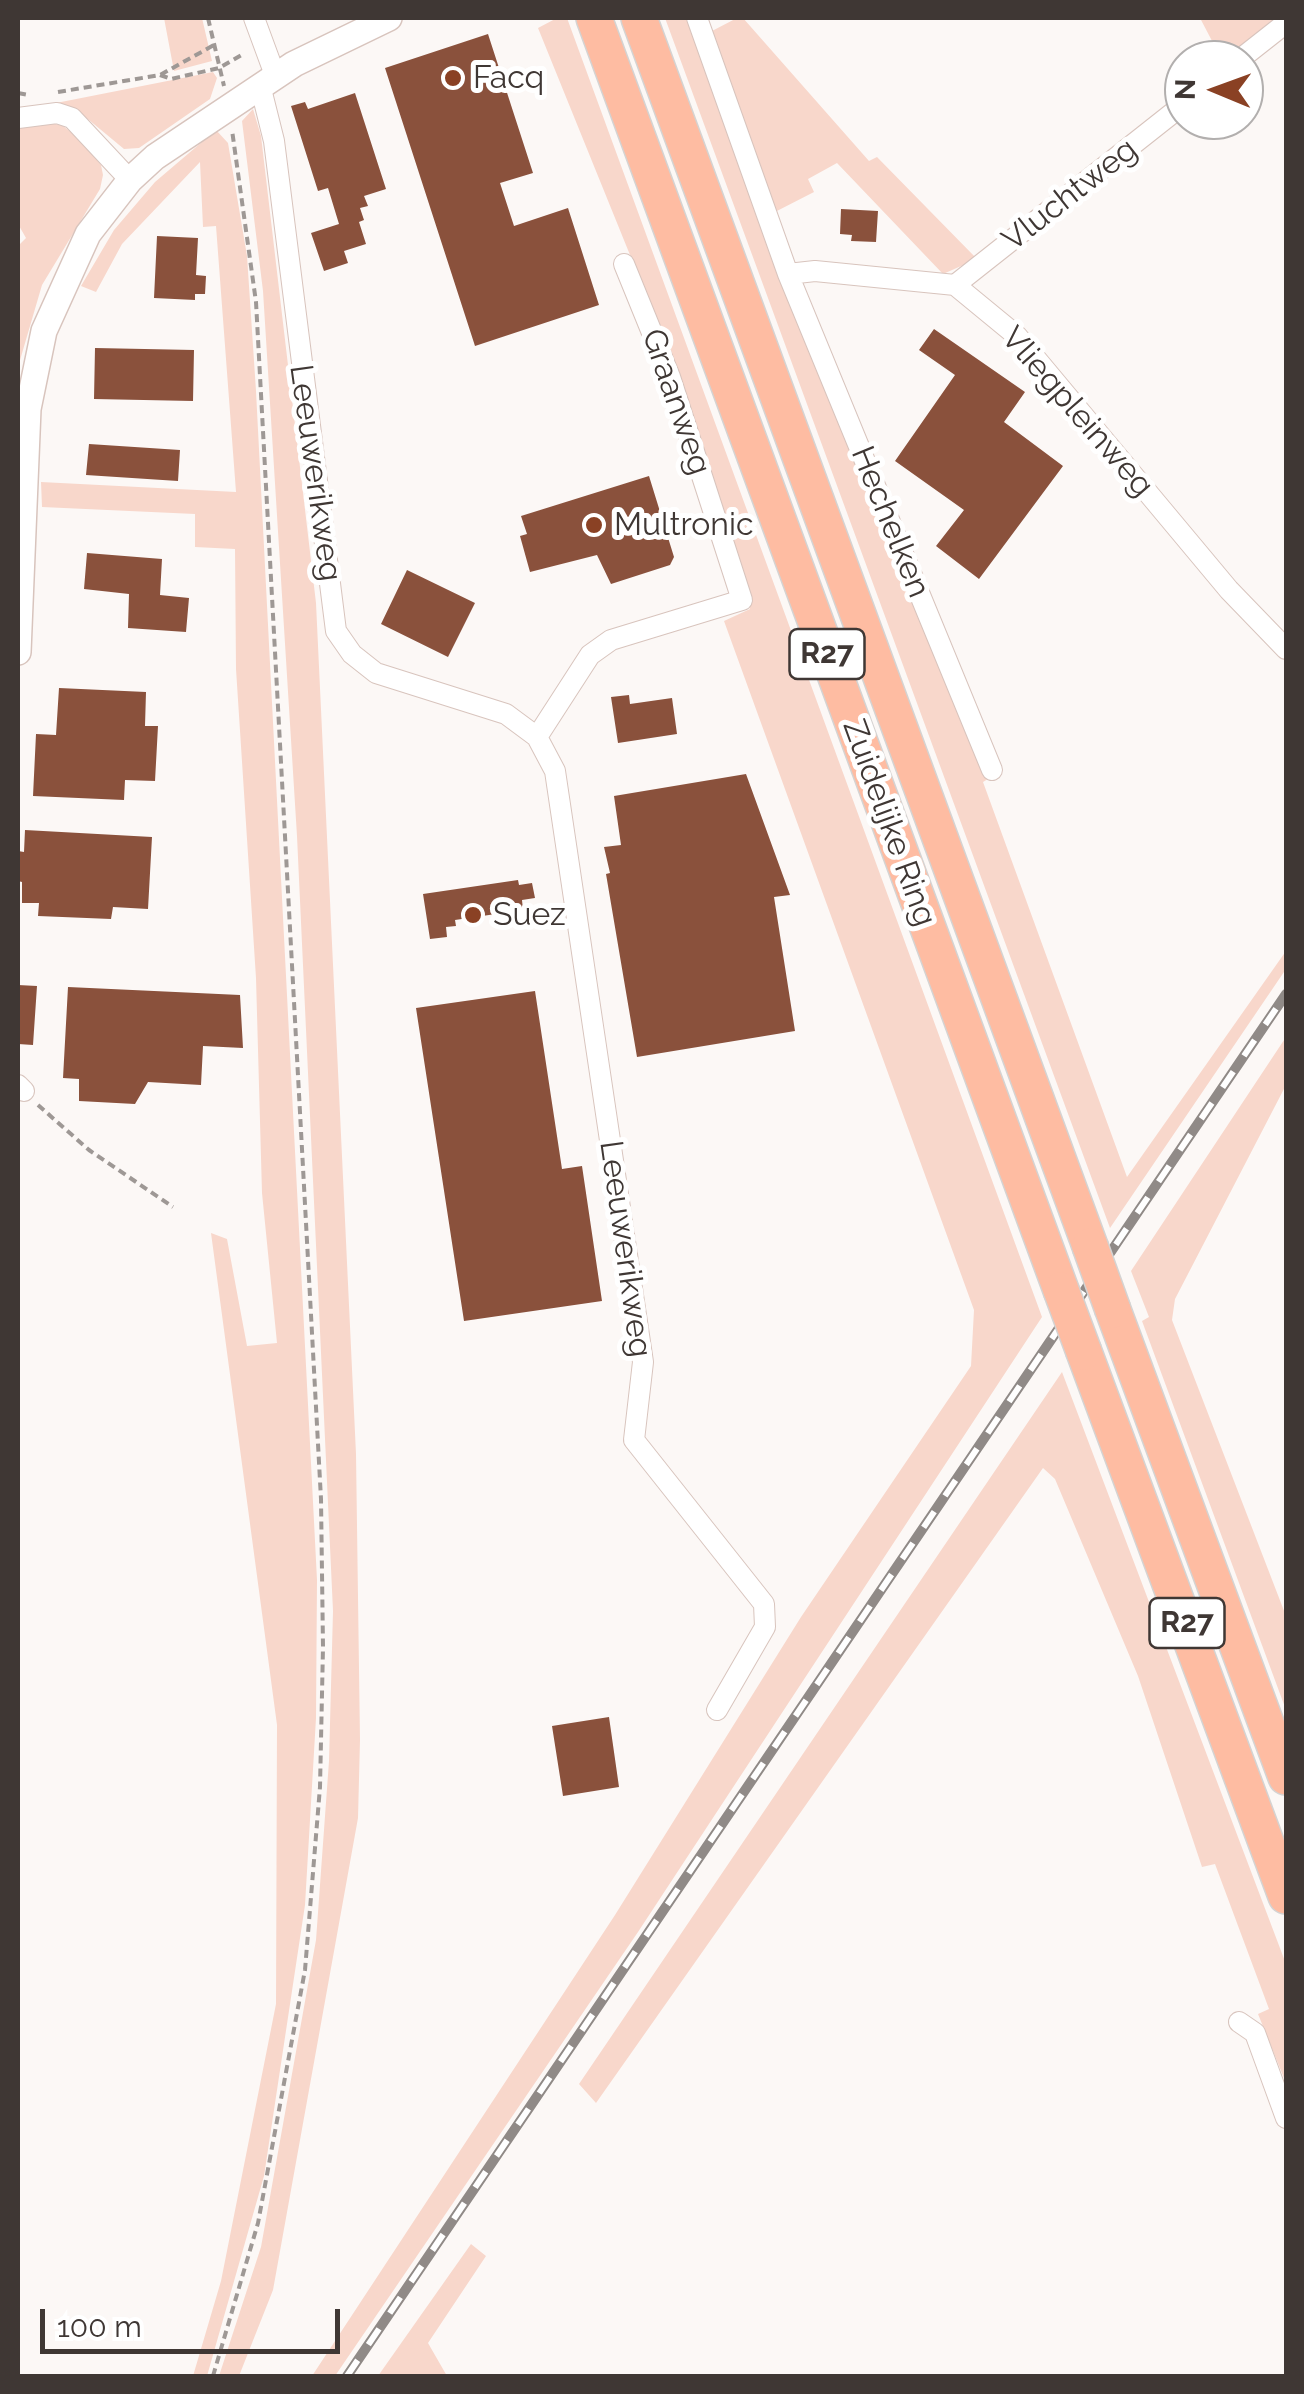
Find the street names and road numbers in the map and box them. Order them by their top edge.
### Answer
street label: Vluchtweg [995,131,1145,259]
street label: Vliegpleinweg [993,319,1161,505]
street label: Graanweg [633,324,719,480]
street label: Leeuwerikweg [281,362,349,584]
street label: Hechelken [842,441,938,603]
road number: R27 [790,629,864,679]
street label: Zuidelijke Ring [834,715,944,931]
street label: Leeuwerikweg [591,1138,659,1360]
road number: R27 [1150,1598,1224,1648]

